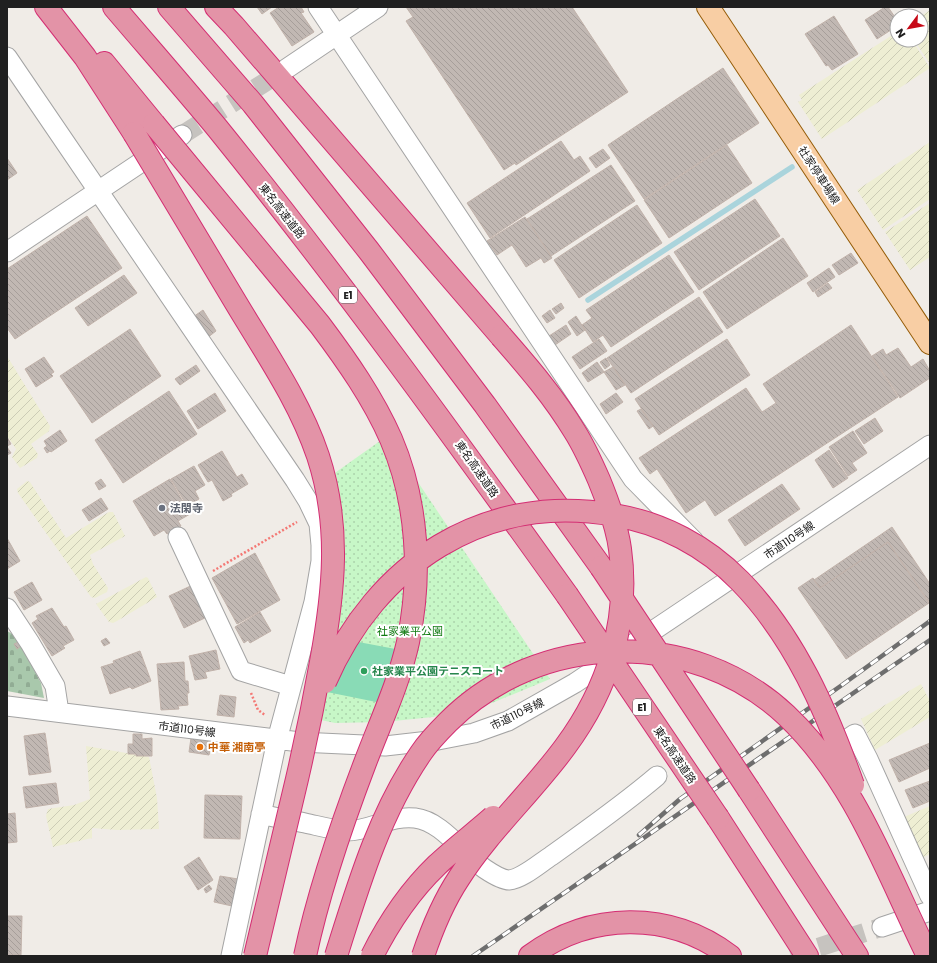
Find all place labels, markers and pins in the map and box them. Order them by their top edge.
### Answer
place label: 法閑寺 [170,500,203,516]
marker: 法閑寺 [157,503,167,513]
place label: 社家業平公園テニスコート [372,663,504,679]
marker: 社家業平公園テニスコート [359,666,369,676]
place label: 中華 湘南亭 [208,739,265,755]
marker: 中華 湘南亭 [195,742,205,752]

